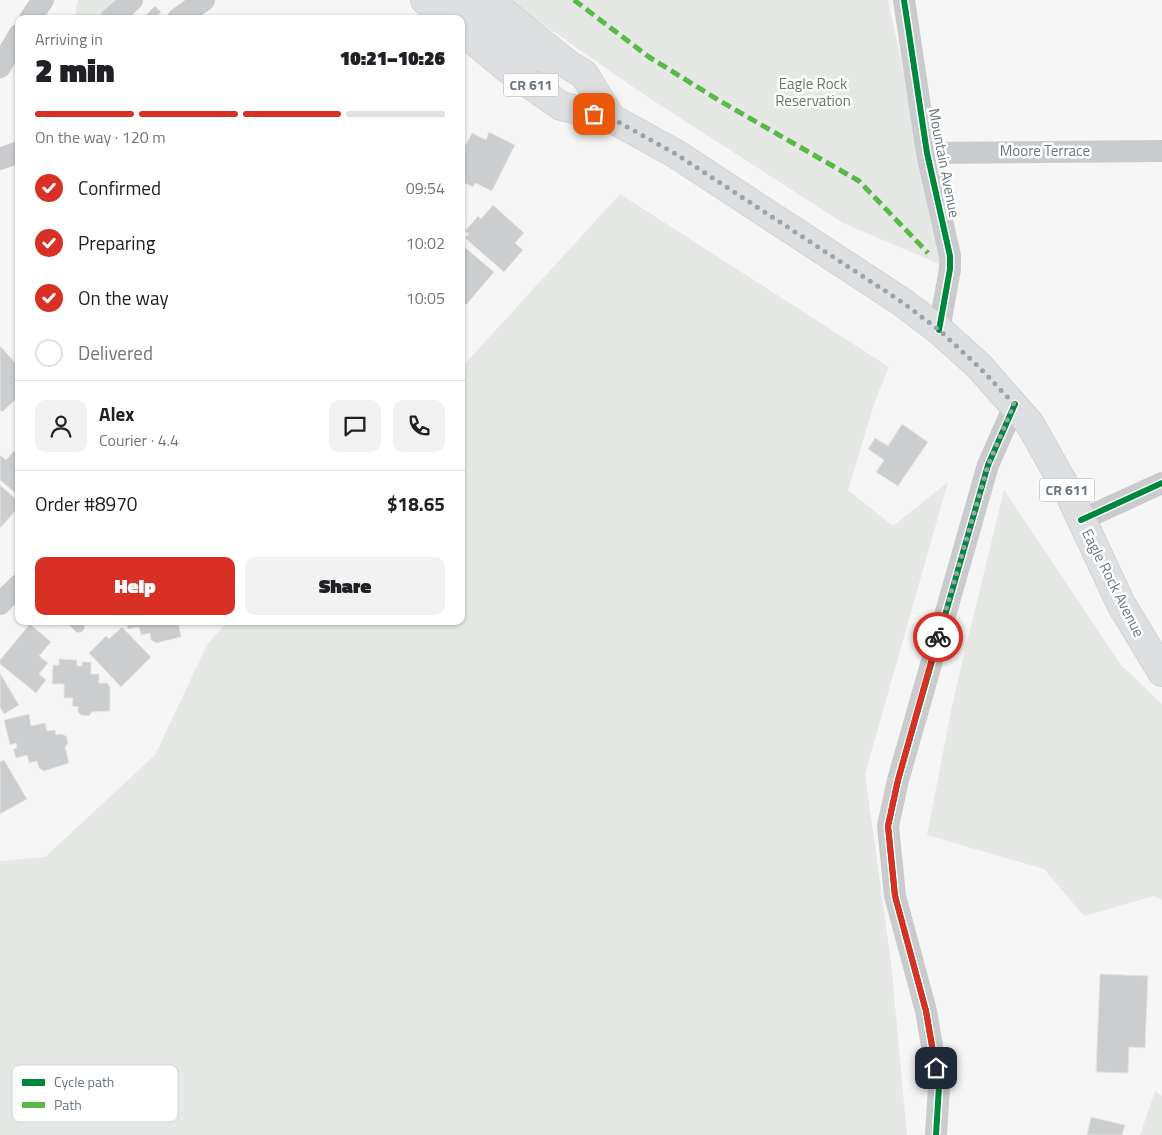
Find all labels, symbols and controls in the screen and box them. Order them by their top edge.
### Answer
text: Arriving in [35,27,103,51]
text: 10:21–10:26 [340,43,445,72]
text: 2 min [35,46,115,94]
park label: Eagle Rock Reservation [775,72,851,112]
road number: CR 611 [504,74,558,96]
pin [573,93,615,135]
icon: bag [580,100,608,128]
street label: Mountain Avenue [923,106,966,219]
text: On the way · 120 m [35,125,166,149]
street label: Moore Terrace [1000,139,1090,162]
text: Confirmed [78,173,161,202]
icon: check [35,174,63,202]
text: 09:54 [406,176,445,200]
text: Preparing [78,228,155,257]
icon: check [35,229,63,257]
text: 10:02 [406,231,445,255]
text: On the way [78,283,169,312]
icon: check [35,284,63,312]
text: 10:05 [406,286,445,310]
text: Delivered [78,338,153,367]
text: Alex [99,399,134,428]
button: person [35,400,87,452]
button: chat [329,400,381,452]
button: phone [393,400,445,452]
text: Courier · 4.4 [99,428,179,452]
road number: CR 611 [1040,478,1094,502]
text: Order #8970 [35,489,137,518]
text: $18.65 [387,489,445,518]
street label: Eagle Rock Avenue [1076,525,1151,641]
button: Help [35,557,235,615]
button: Share [245,557,445,615]
courier [913,612,963,662]
icon: bike [924,623,952,651]
pin [915,1047,957,1089]
icon: home [922,1054,950,1082]
legend [12,1065,178,1122]
text: Cycle path [54,1071,114,1092]
text: Path [54,1094,82,1115]

